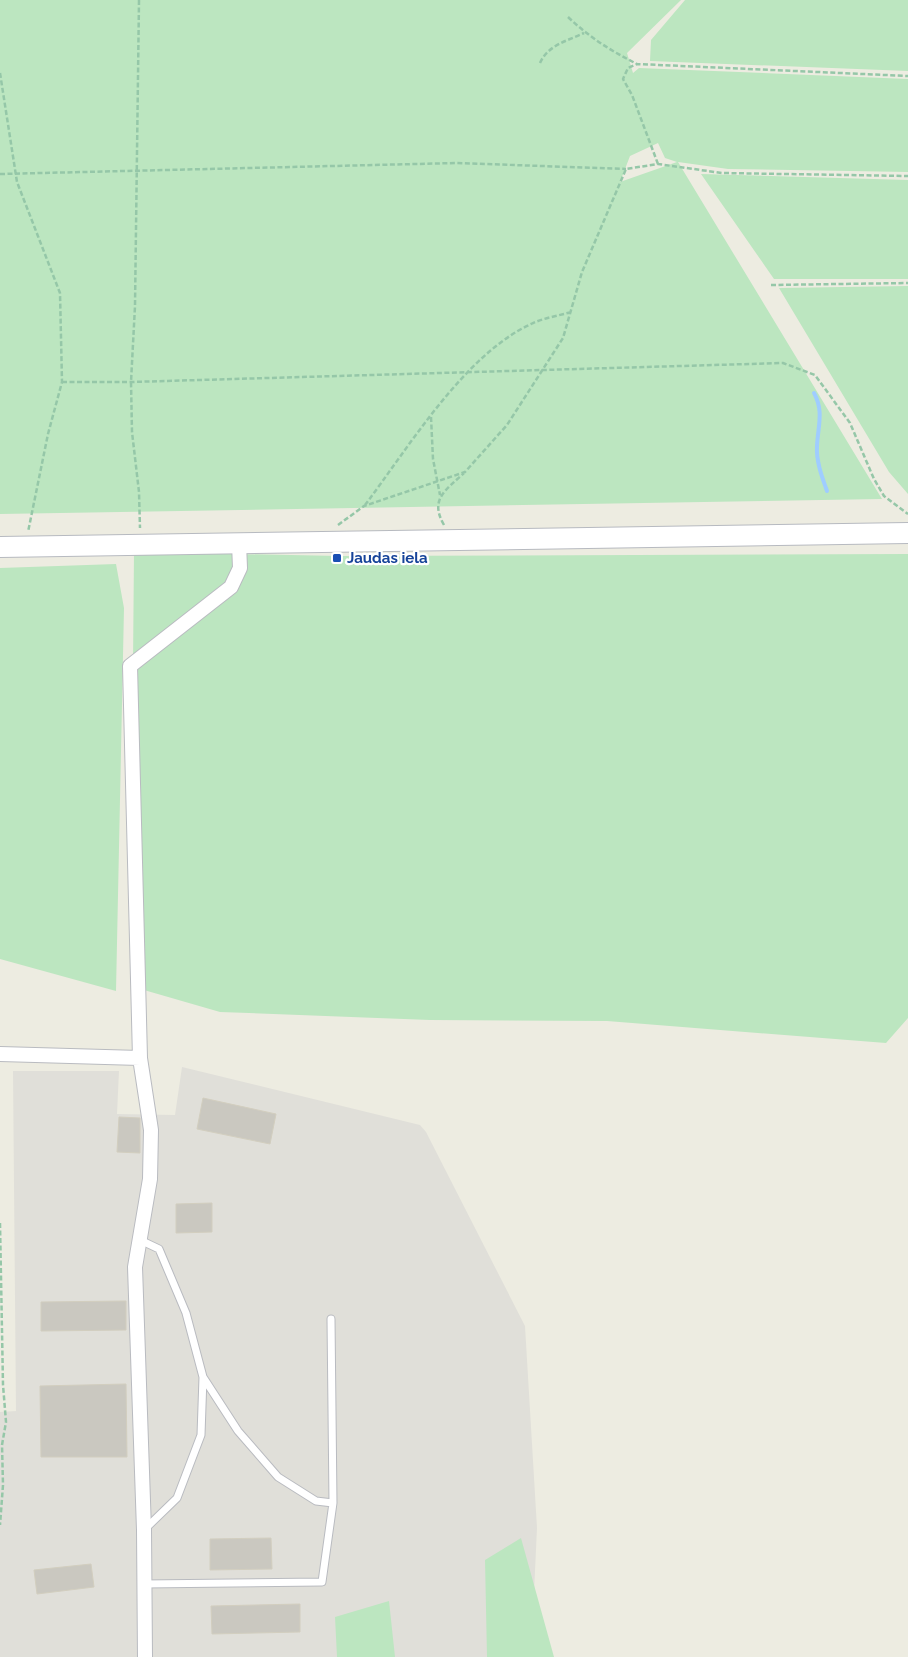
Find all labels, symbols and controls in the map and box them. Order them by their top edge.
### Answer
place label: Jaudas iela [347,549,428,567]
marker: Jaudas iela [331,552,343,564]

